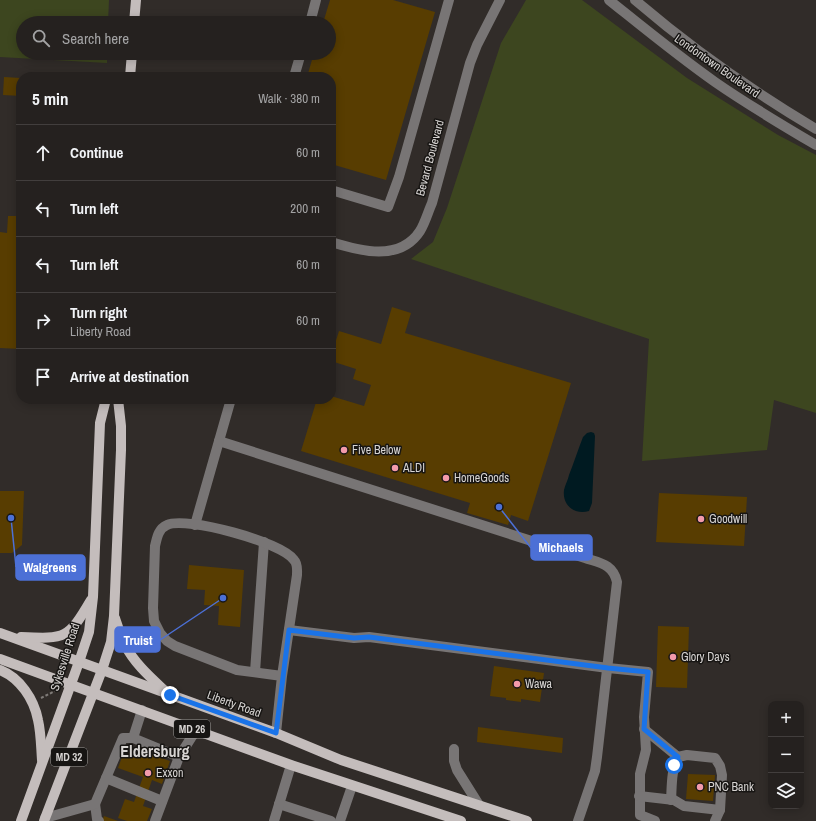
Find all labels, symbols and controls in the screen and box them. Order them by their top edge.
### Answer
search box [16,16,336,60]
icon: search [30,27,52,49]
text: Search here [62,28,129,49]
street label: Londontown Boulevard [671,31,763,101]
text: 5 min [32,87,68,110]
text: Walk · 380 m [258,90,320,107]
street label: Bevard Boulevard [412,118,448,198]
icon: ahead [32,142,54,164]
text: Continue [70,142,123,163]
text: 60 m [296,144,320,161]
icon: left [32,198,54,220]
text: Turn left [70,198,118,219]
text: 200 m [290,200,320,217]
icon: left [32,254,54,276]
text: Turn left [70,254,118,275]
text: 60 m [296,256,320,273]
text: Turn right [70,302,127,323]
icon: right [32,310,54,332]
text: 60 m [296,312,320,329]
text: Liberty Road [70,323,131,340]
icon: arrive [32,366,54,388]
text: Arrive at destination [70,366,189,387]
place label: Five Below [352,442,402,458]
marker: Five Below [339,445,349,455]
place label: ALDI [402,460,425,476]
marker: ALDI [390,463,400,473]
place label: HomeGoods [454,470,509,486]
marker: HomeGoods [441,473,451,483]
place label: Goodwill [709,511,747,527]
marker: Goodwill [696,514,706,524]
callout: Michaels [531,535,592,560]
text: Michaels [538,539,584,556]
callout: Walgreens [16,555,85,580]
text: Walgreens [23,559,77,576]
street label: Sykesville Road [46,621,84,693]
callout: Truist [115,627,160,652]
text: Truist [123,632,153,649]
place label: Glory Days [681,649,730,665]
marker: Glory Days [668,652,678,662]
place label: Wawa [525,676,553,692]
marker: Wawa [512,679,522,689]
route end [161,686,179,704]
street label: Liberty Road [205,687,263,721]
map controls [768,701,804,809]
button: + [768,701,804,737]
road number: MD 26 [174,720,210,738]
button: − [768,737,804,773]
district label: Eldersburg [120,740,190,762]
road number: MD 32 [51,748,87,766]
route start [665,756,683,774]
place label: Exxon [156,765,183,781]
marker: Exxon [143,768,153,778]
button: layers [768,773,804,809]
place label: PNC Bank [708,779,754,795]
marker: PNC Bank [695,782,705,792]

